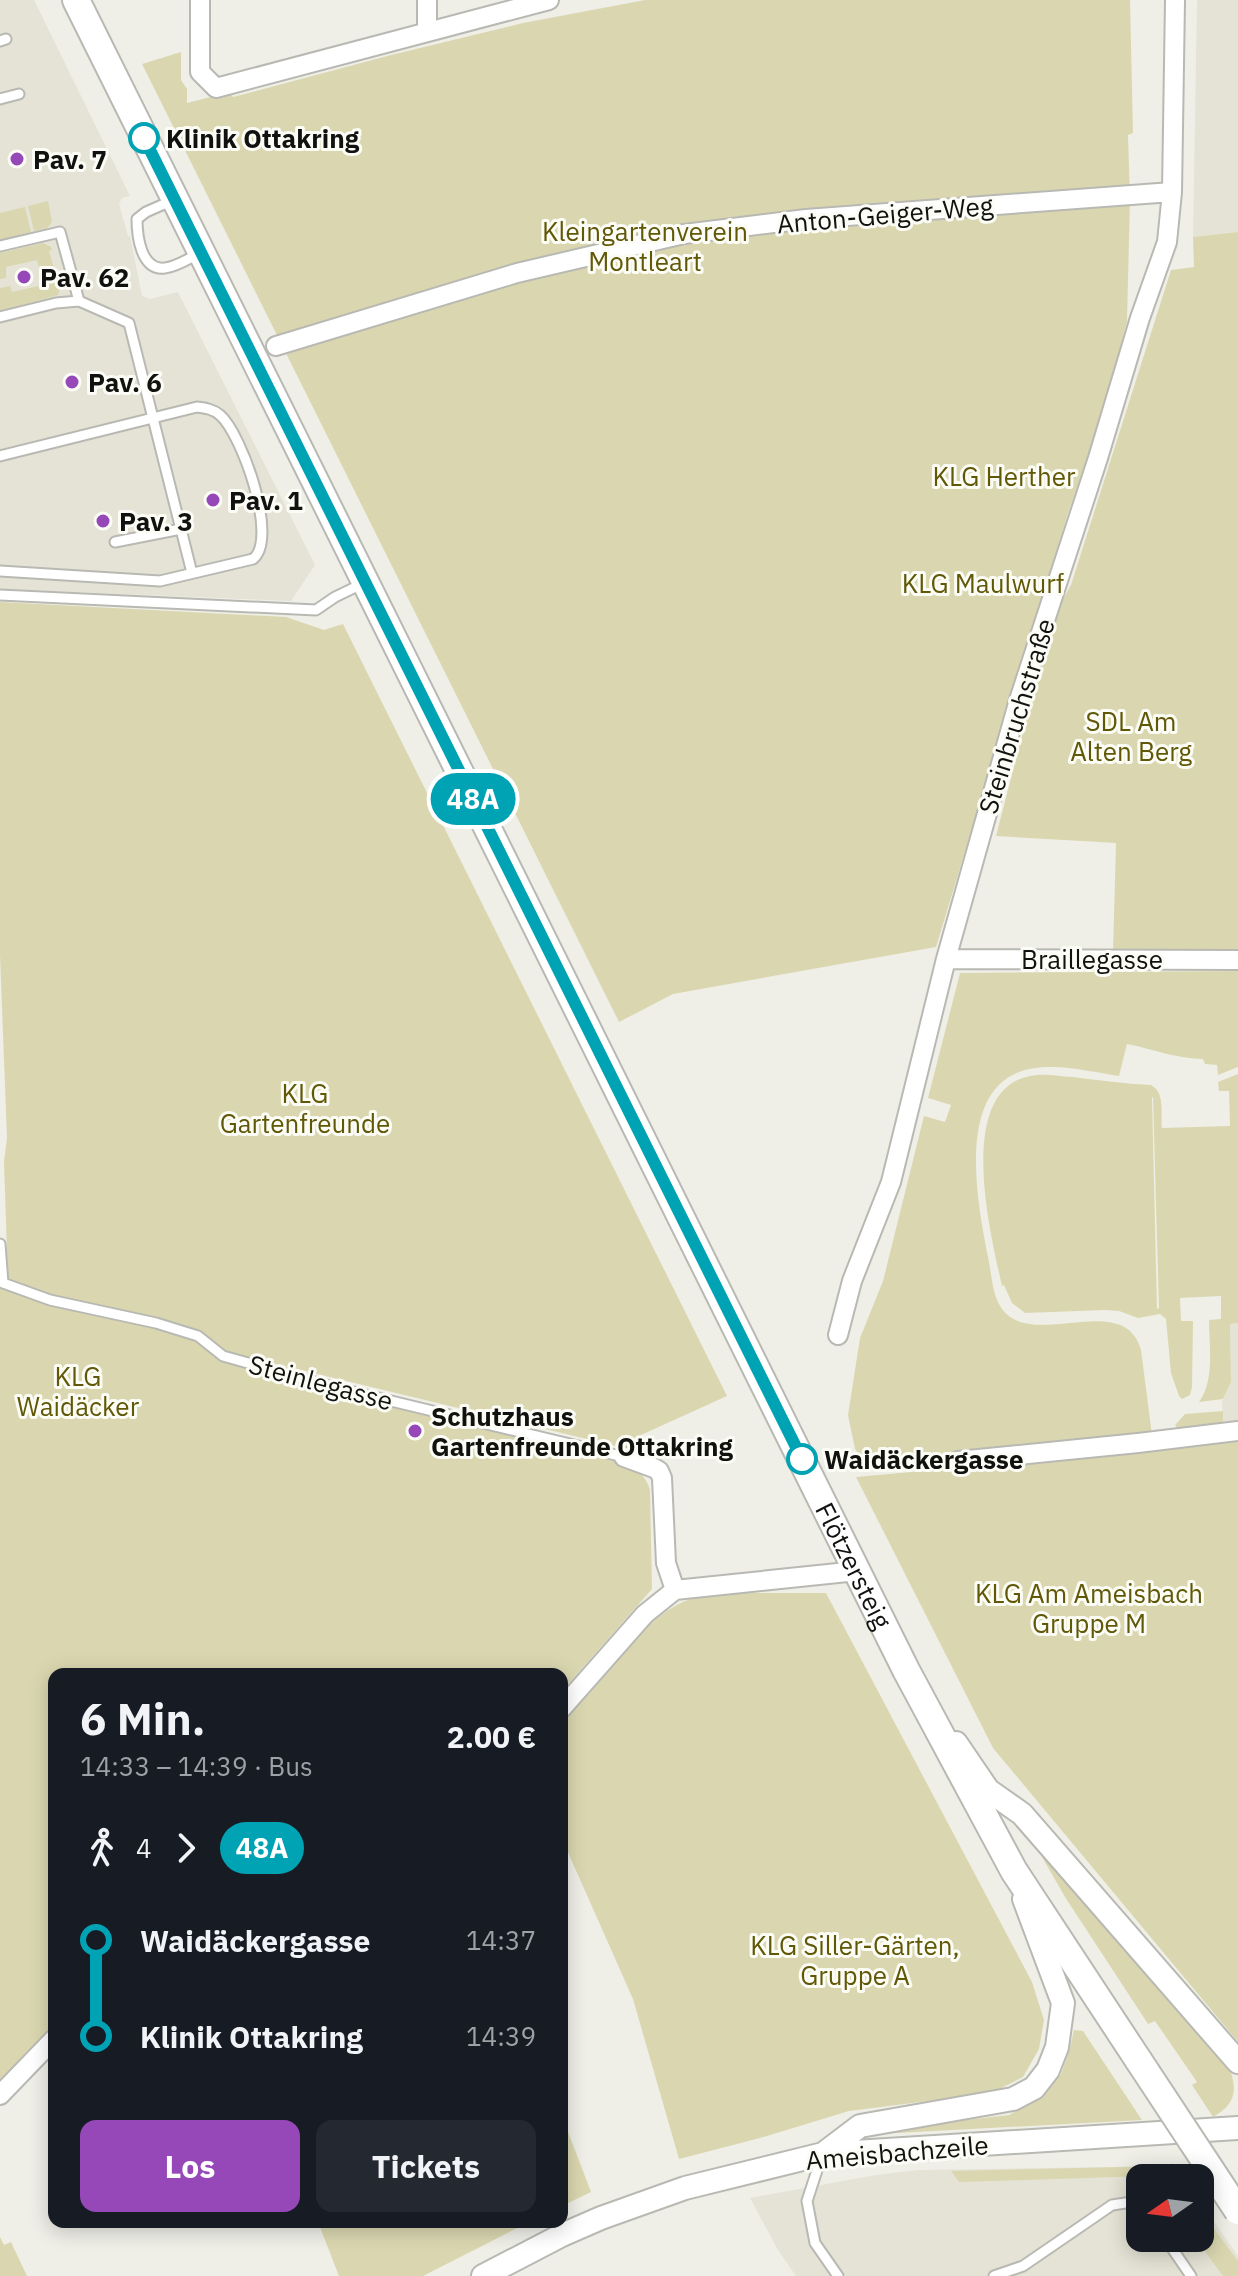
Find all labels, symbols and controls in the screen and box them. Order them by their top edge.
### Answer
place label: Klinik Ottakring [166,121,360,155]
marker: Klinik Ottakring [129,123,159,153]
place label: Pav. 7 [33,142,107,176]
marker: Pav. 7 [8,150,26,168]
street label: Anton-Geiger-Weg [775,188,995,240]
park label: Kleingartenverein Montleart [542,214,748,278]
place label: Pav. 62 [40,260,129,294]
marker: Pav. 62 [15,268,33,286]
place label: Pav. 6 [88,365,162,399]
marker: Pav. 6 [63,373,81,391]
park label: KLG Herther [933,459,1076,493]
place label: Pav. 1 [229,483,303,517]
marker: Pav. 1 [204,491,222,509]
place label: Pav. 3 [119,504,193,538]
marker: Pav. 3 [94,512,112,530]
park label: KLG Maulwurf [902,566,1064,600]
street label: Steinbruchstraße [970,614,1062,818]
park label: SDL Am Alten Berg [1070,704,1192,768]
line badge: 48A [427,773,519,825]
text: 48A [447,780,499,817]
street label: Braillegasse [1021,942,1163,976]
park label: KLG Gartenfreunde [220,1076,390,1140]
street label: Steinlegasse [245,1346,397,1418]
park label: KLG Waidäcker [17,1359,140,1423]
place label: Schutzhaus Gartenfreunde Ottakring [431,1399,734,1463]
marker: Schutzhaus Gartenfreunde Ottakring [406,1422,424,1440]
place label: Waidäckergasse [824,1442,1024,1476]
marker: Waidäckergasse [787,1444,817,1474]
street label: Flötzersteig [808,1496,900,1634]
park label: KLG Am Ameisbach Gruppe M [975,1576,1203,1640]
text: 6 Min. [80,1690,205,1747]
text: 2.00 € [447,1717,536,1756]
text: 14:33 – 14:39 · Bus [80,1749,313,1783]
icon: walk [80,1826,124,1870]
icon: forward [164,1826,208,1870]
text: 48A [236,1829,288,1866]
text: 4 [136,1831,152,1865]
text: Waidäckergasse [140,1921,370,1960]
text: 14:37 [466,1923,536,1957]
park label: KLG Siller-Gärten, Gruppe A [750,1928,960,1992]
text: Klinik Ottakring [140,2017,363,2056]
text: 14:39 [466,2019,536,2053]
button: Los [80,2120,300,2212]
button: Tickets [316,2120,536,2212]
street label: Ameisbachzeile [804,2127,990,2177]
north arrow [1126,2164,1214,2252]
map controls [1126,2164,1214,2252]

